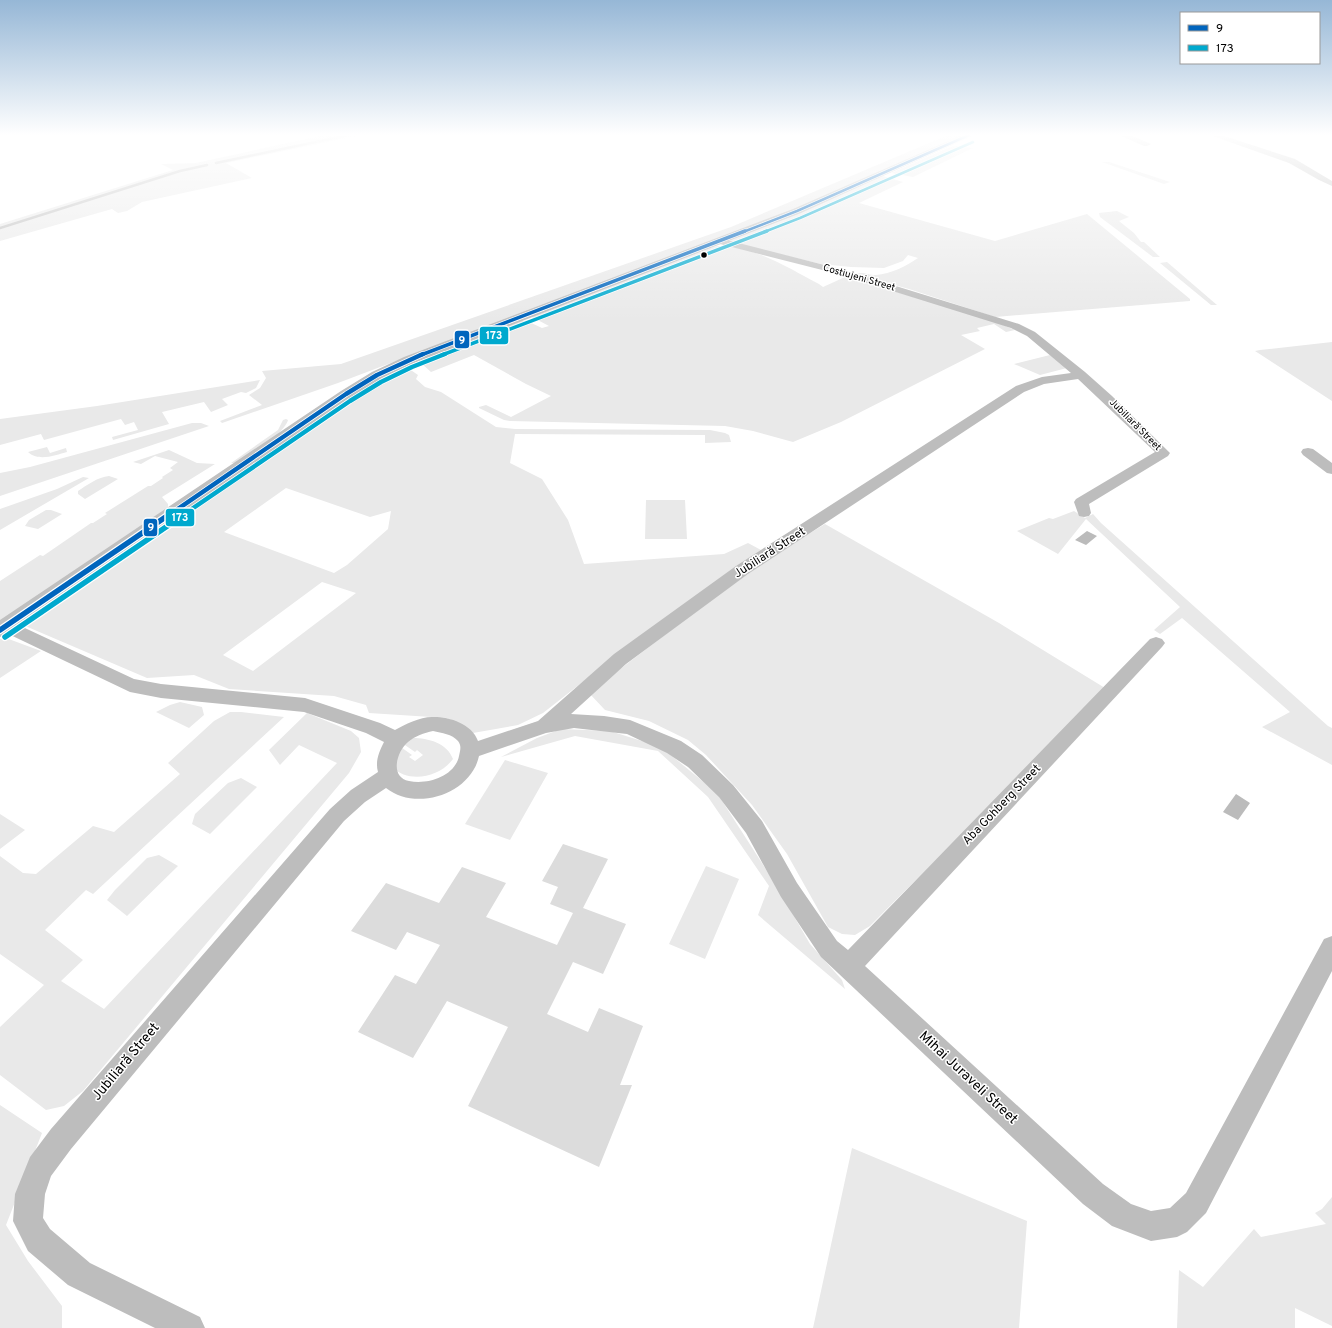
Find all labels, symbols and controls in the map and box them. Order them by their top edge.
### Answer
legend [1180,12,1320,64]
text: 9 [1216,21,1223,37]
text: 173 [1216,41,1234,57]
unlabelled marker [699,250,709,260]
street label: Costiujeni Street [821,261,897,295]
line badge: 173 [479,326,509,345]
text: 173 [486,329,502,343]
line badge: 9 [454,330,470,349]
text: 9 [459,334,466,348]
street label: Jubiliară Street [1106,396,1164,454]
line badge: 173 [165,508,195,527]
text: 173 [172,511,188,525]
line badge: 9 [143,518,158,537]
text: 9 [148,521,155,535]
street label: Jubiliară Street [731,524,809,582]
street label: Aba Gohberg Street [959,761,1045,849]
street label: Jubiliară Street [89,1020,163,1104]
street label: Mihai Juraveli Street [915,1028,1021,1128]

